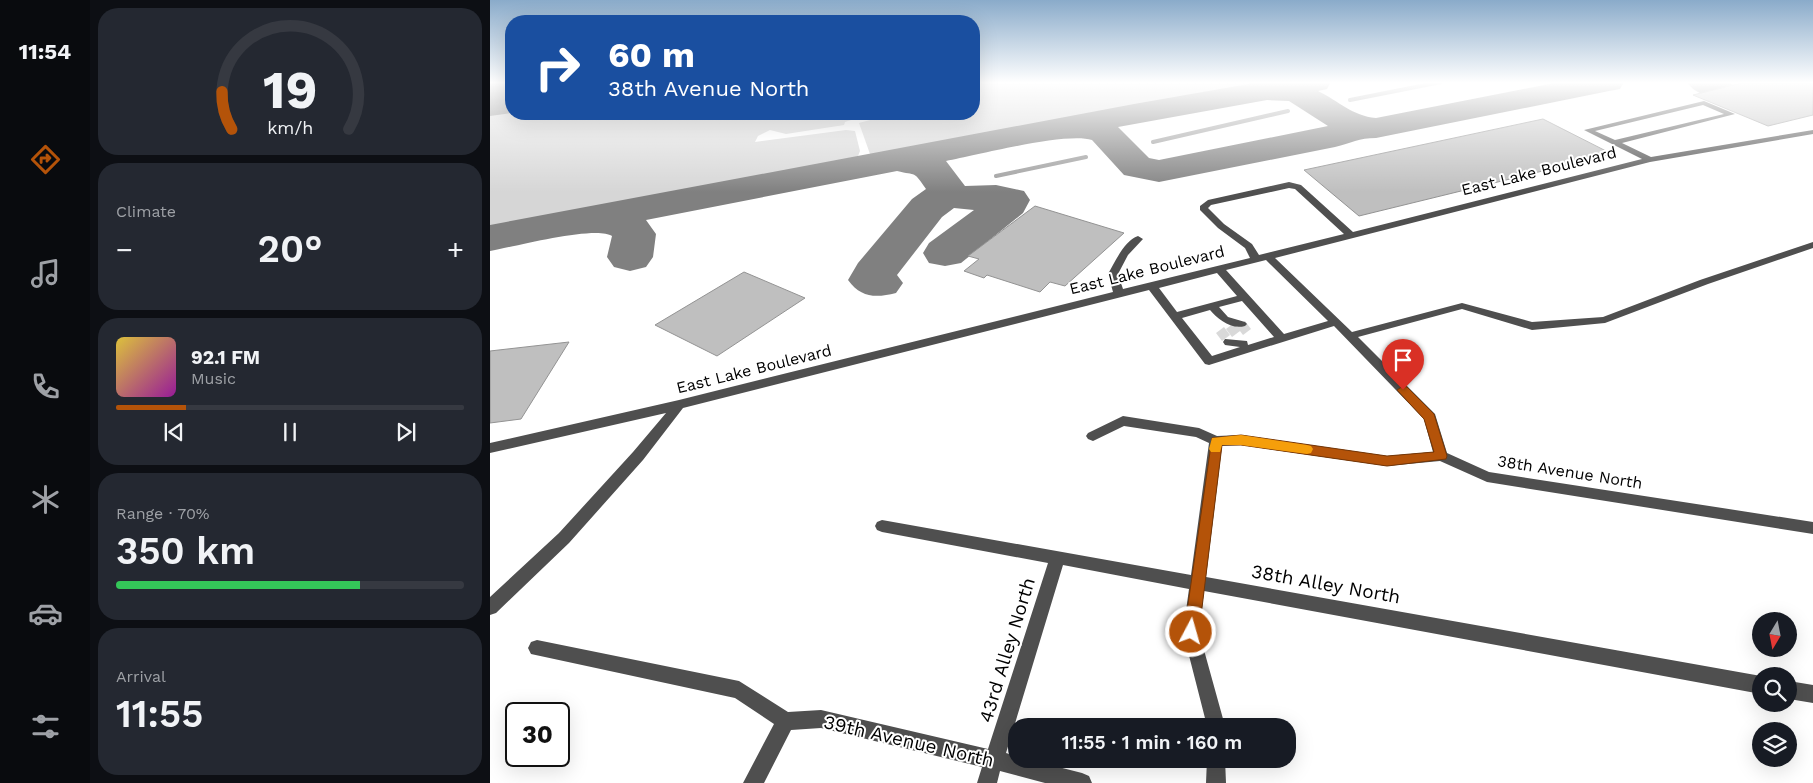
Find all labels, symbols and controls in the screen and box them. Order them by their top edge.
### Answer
text: 60 m [608,34,695,76]
icon: right [525,35,590,100]
text: 11:54 [19,39,71,64]
text: 19 [263,60,317,121]
text: 38th Avenue North [608,76,809,101]
text: km/h [267,117,313,138]
icon: directions [28,142,63,177]
street label: East Lake Boulevard [1459,143,1619,199]
text: Climate [116,202,176,221]
text: 20° [258,227,322,271]
text: − [116,233,133,266]
text: + [447,233,464,266]
street label: East Lake Boulevard [1067,242,1227,298]
icon: music [28,256,63,291]
pin [1382,339,1424,390]
street label: East Lake Boulevard [674,341,834,397]
text: 92.1 FM [191,346,260,369]
icon: arrive [1389,346,1417,374]
icon: phone [28,369,63,404]
text: Music [191,369,236,388]
icon: previous [160,418,188,446]
icon: pause [276,418,304,446]
icon: next [392,418,420,446]
street label: 38th Avenue North [1496,451,1644,493]
icon: climate [28,482,63,517]
text: Range · 70% [116,504,210,523]
text: 350 km [116,529,255,573]
street label: 38th Alley North [1250,560,1402,608]
street label: 43rd Alley North [974,575,1040,725]
icon: car [28,596,63,631]
position arrow [1164,605,1216,657]
north arrow [1752,612,1798,658]
map controls [1752,612,1797,767]
text: Arrival [116,667,166,686]
button: search [1752,667,1797,712]
text: 11:55 [116,692,203,736]
speed limit sign: 30 [505,702,570,767]
icon: filters [28,709,63,744]
street label: 39th Avenue North [822,710,996,772]
button: layers [1752,722,1797,767]
text: 11:55 · 1 min · 160 m [1062,731,1242,754]

